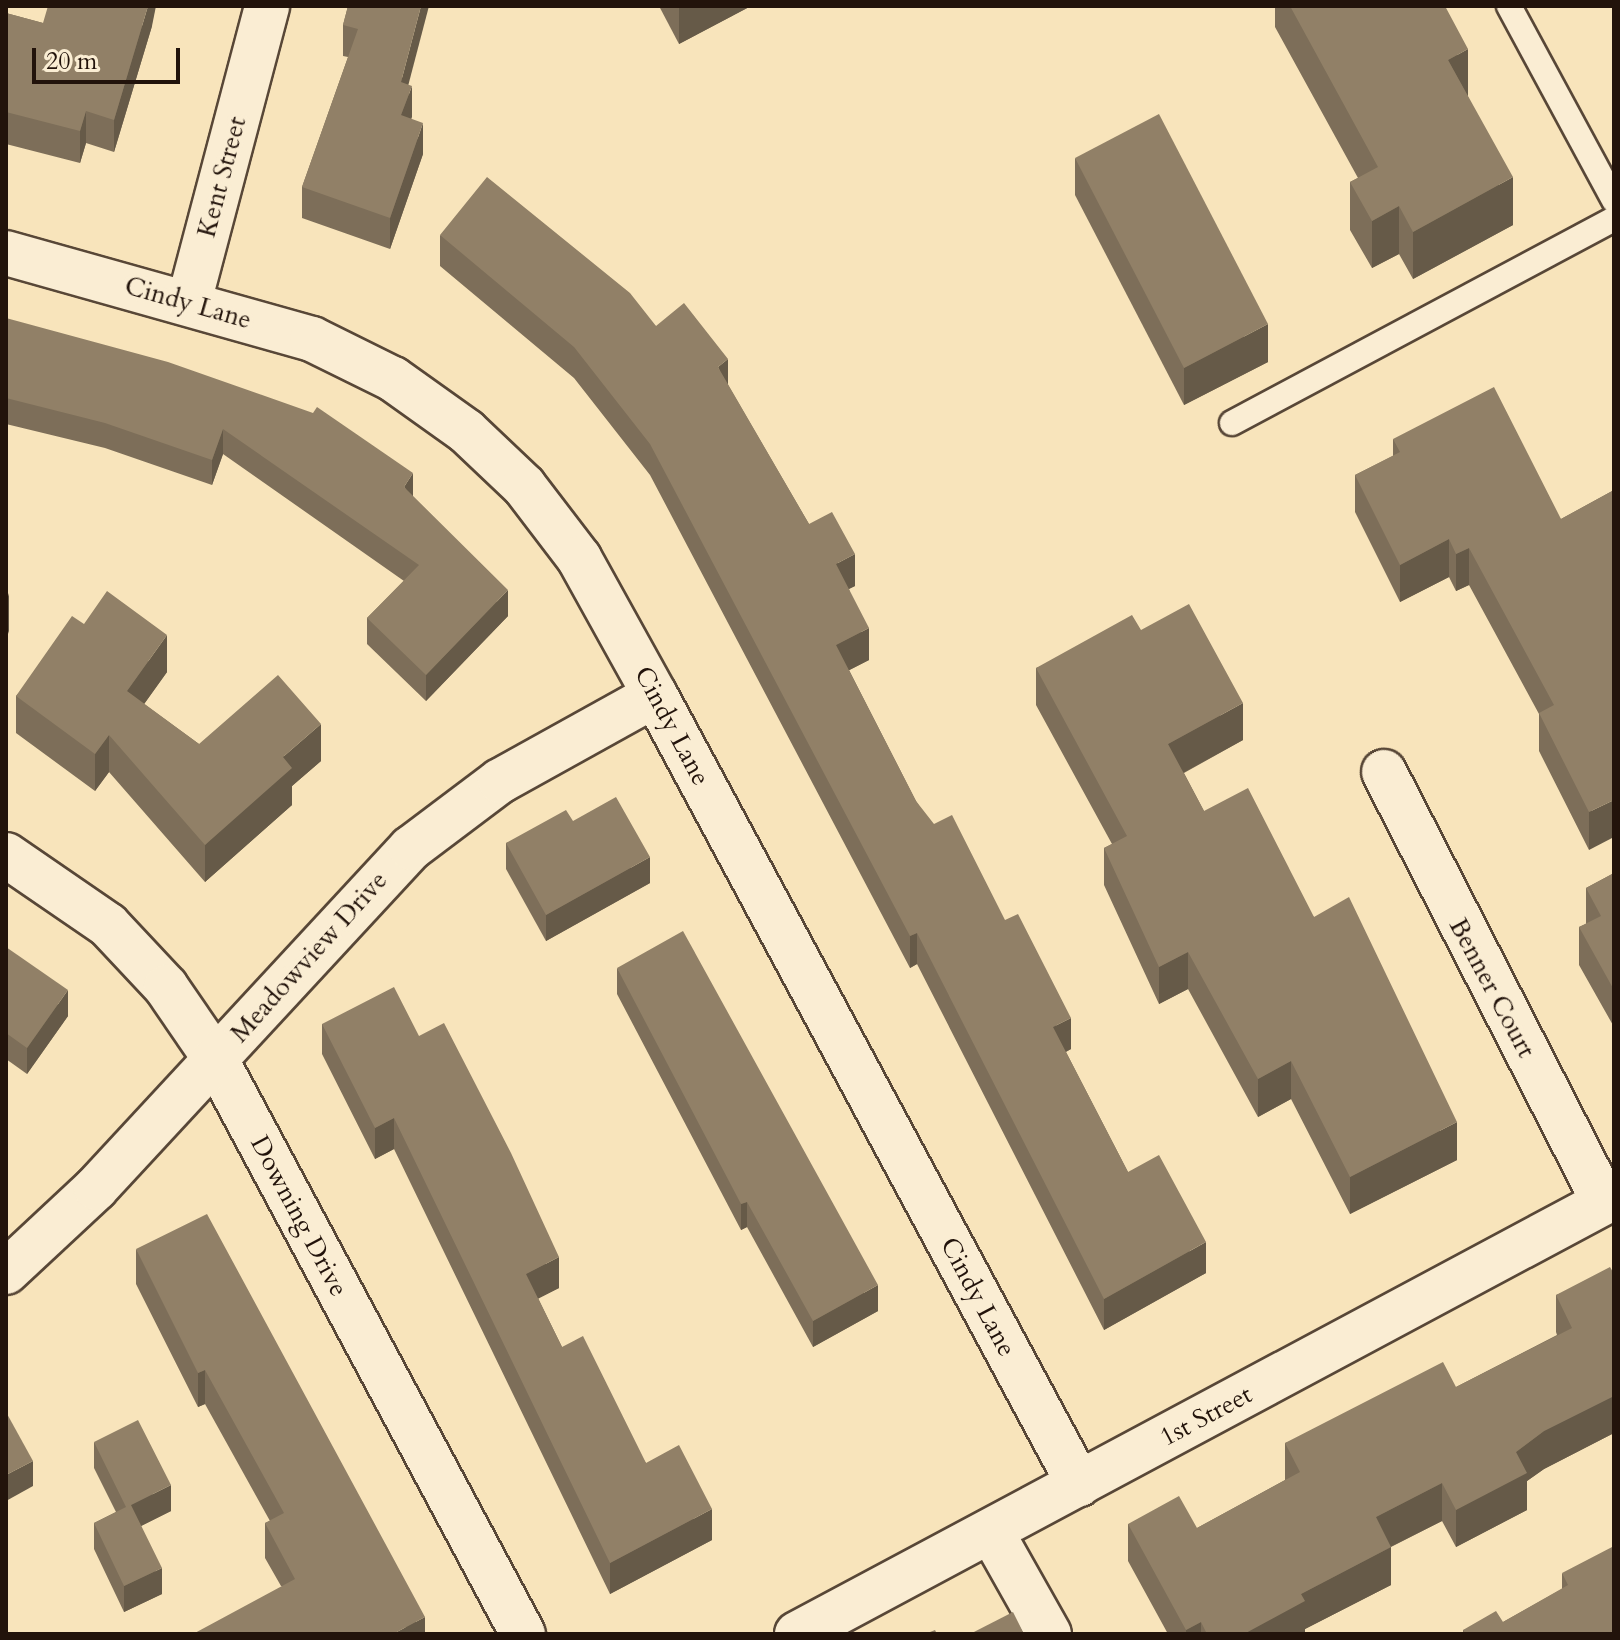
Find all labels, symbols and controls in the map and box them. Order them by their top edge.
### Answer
scale bar [36,32,184,82]
text: 20 m [46,45,97,78]
street label: Kent Street [191,113,253,241]
street label: Cindy Lane [121,270,255,336]
street label: Cindy Lane [628,661,716,791]
street label: Meadowview Drive [224,865,394,1049]
street label: Benner Court [1442,913,1542,1063]
street label: Downing Drive [244,1130,354,1302]
street label: Cindy Lane [934,1232,1022,1362]
street label: 1st Street [1155,1379,1257,1453]

